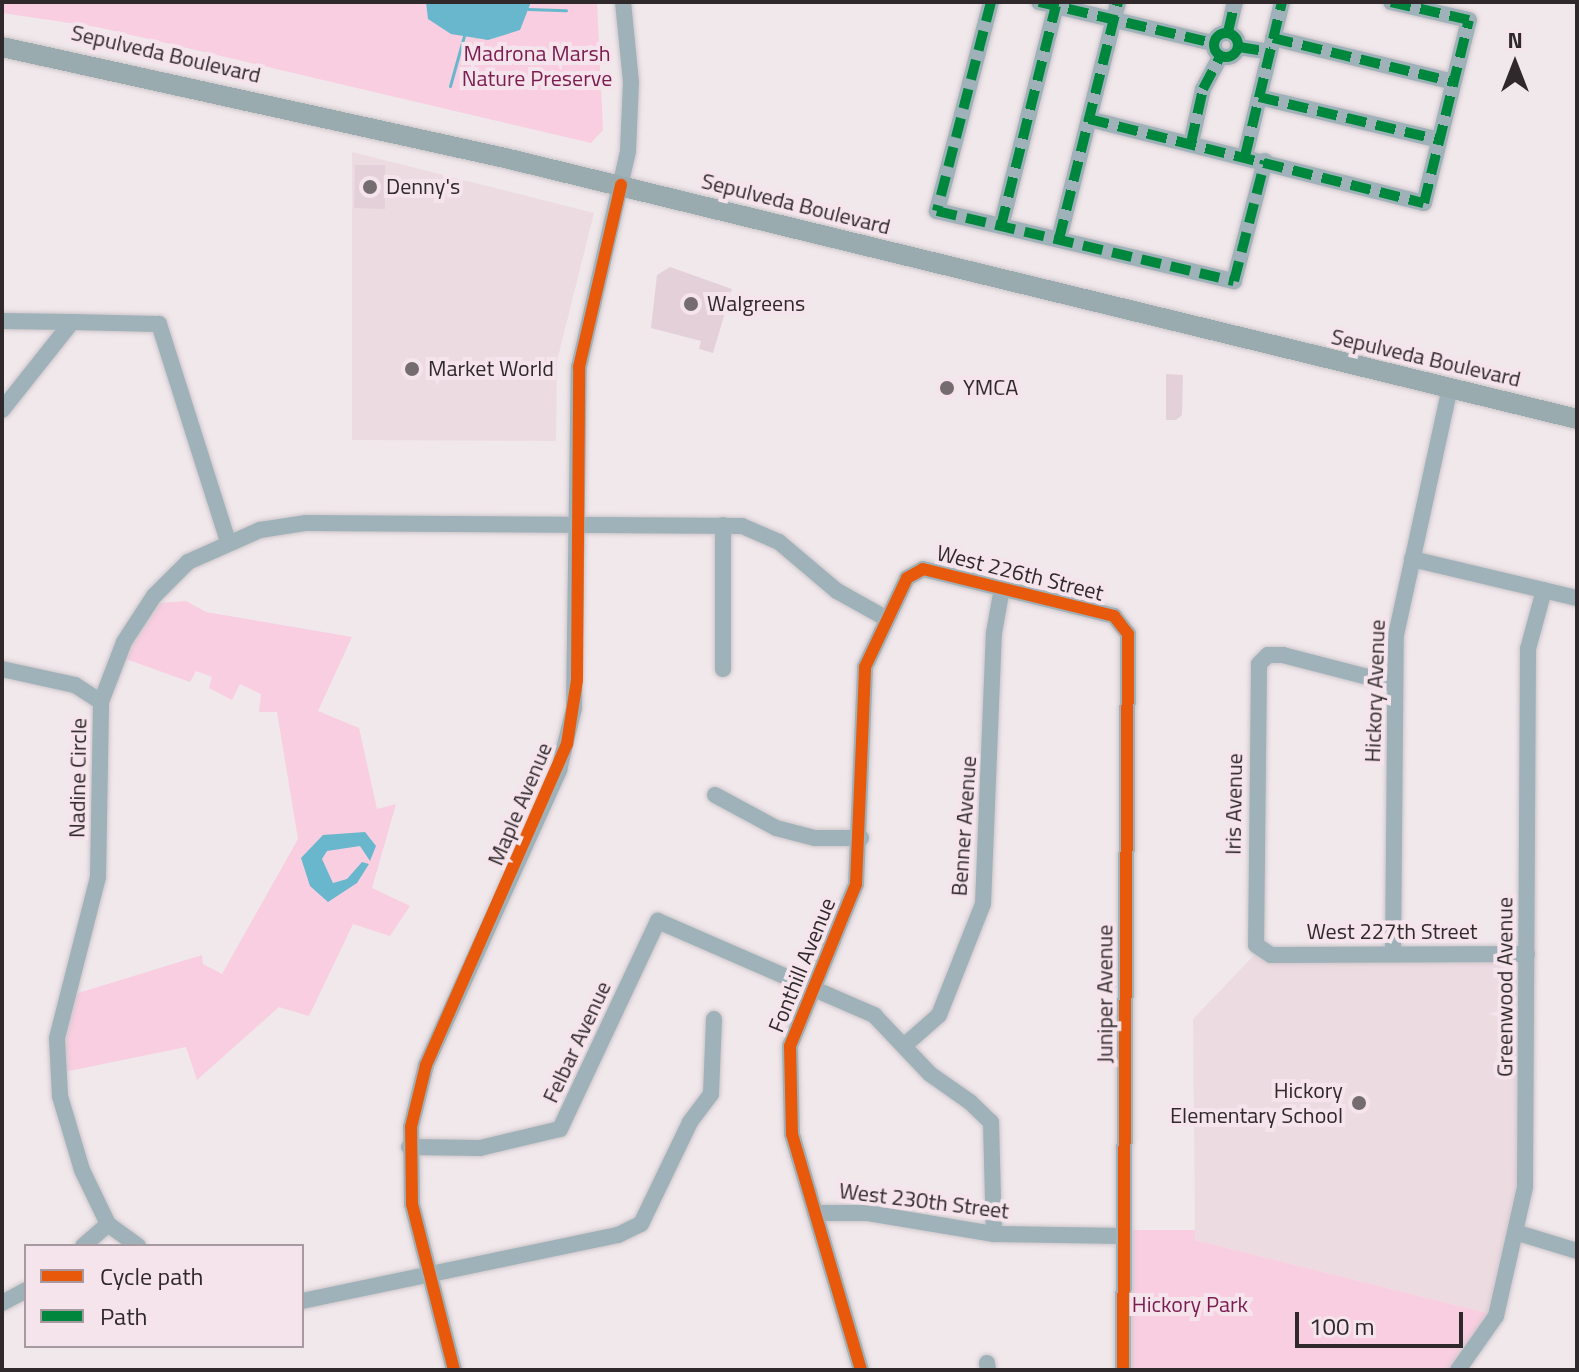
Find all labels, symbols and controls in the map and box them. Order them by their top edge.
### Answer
street label: Sepulveda Boulevard [69,19,263,89]
text: N [1507,23,1523,57]
north arrow [1475,24,1555,104]
park label: Madrona Marsh Nature Preserve [462,40,612,92]
street label: Sepulveda Boulevard [699,168,893,240]
place label: Denny's [386,174,460,200]
marker: Denny's [361,178,379,196]
place label: Walgreens [707,291,805,317]
marker: Walgreens [682,295,700,313]
street label: Sepulveda Boulevard [1329,323,1523,393]
place label: Market World [428,356,554,382]
marker: Market World [403,360,421,378]
place label: YMCA [963,375,1018,401]
marker: YMCA [938,379,956,397]
street label: West 226th Street [934,540,1106,606]
street label: Hickory Avenue [1359,619,1391,763]
street label: Nadine Circle [64,718,92,838]
street label: Maple Avenue [482,739,558,869]
street label: Iris Avenue [1220,753,1248,855]
street label: Benner Avenue [946,755,982,897]
street label: Fonthill Avenue [763,894,841,1036]
street label: Greenwood Avenue [1492,897,1518,1077]
street label: West 227th Street [1306,919,1478,945]
street label: Juniper Avenue [1092,925,1118,1063]
street label: Felbar Avenue [537,977,617,1107]
place label: Hickory Elementary School [1170,1077,1343,1128]
marker: Hickory Elementary School [1350,1094,1368,1112]
street label: West 230th Street [838,1177,1010,1225]
legend [24,1244,304,1348]
text: Cycle path [100,1258,203,1294]
park label: Hickory Park [1132,1292,1248,1318]
scale bar [1299,1296,1467,1346]
text: Path [100,1298,147,1334]
text: 100 m [1309,1308,1375,1344]

